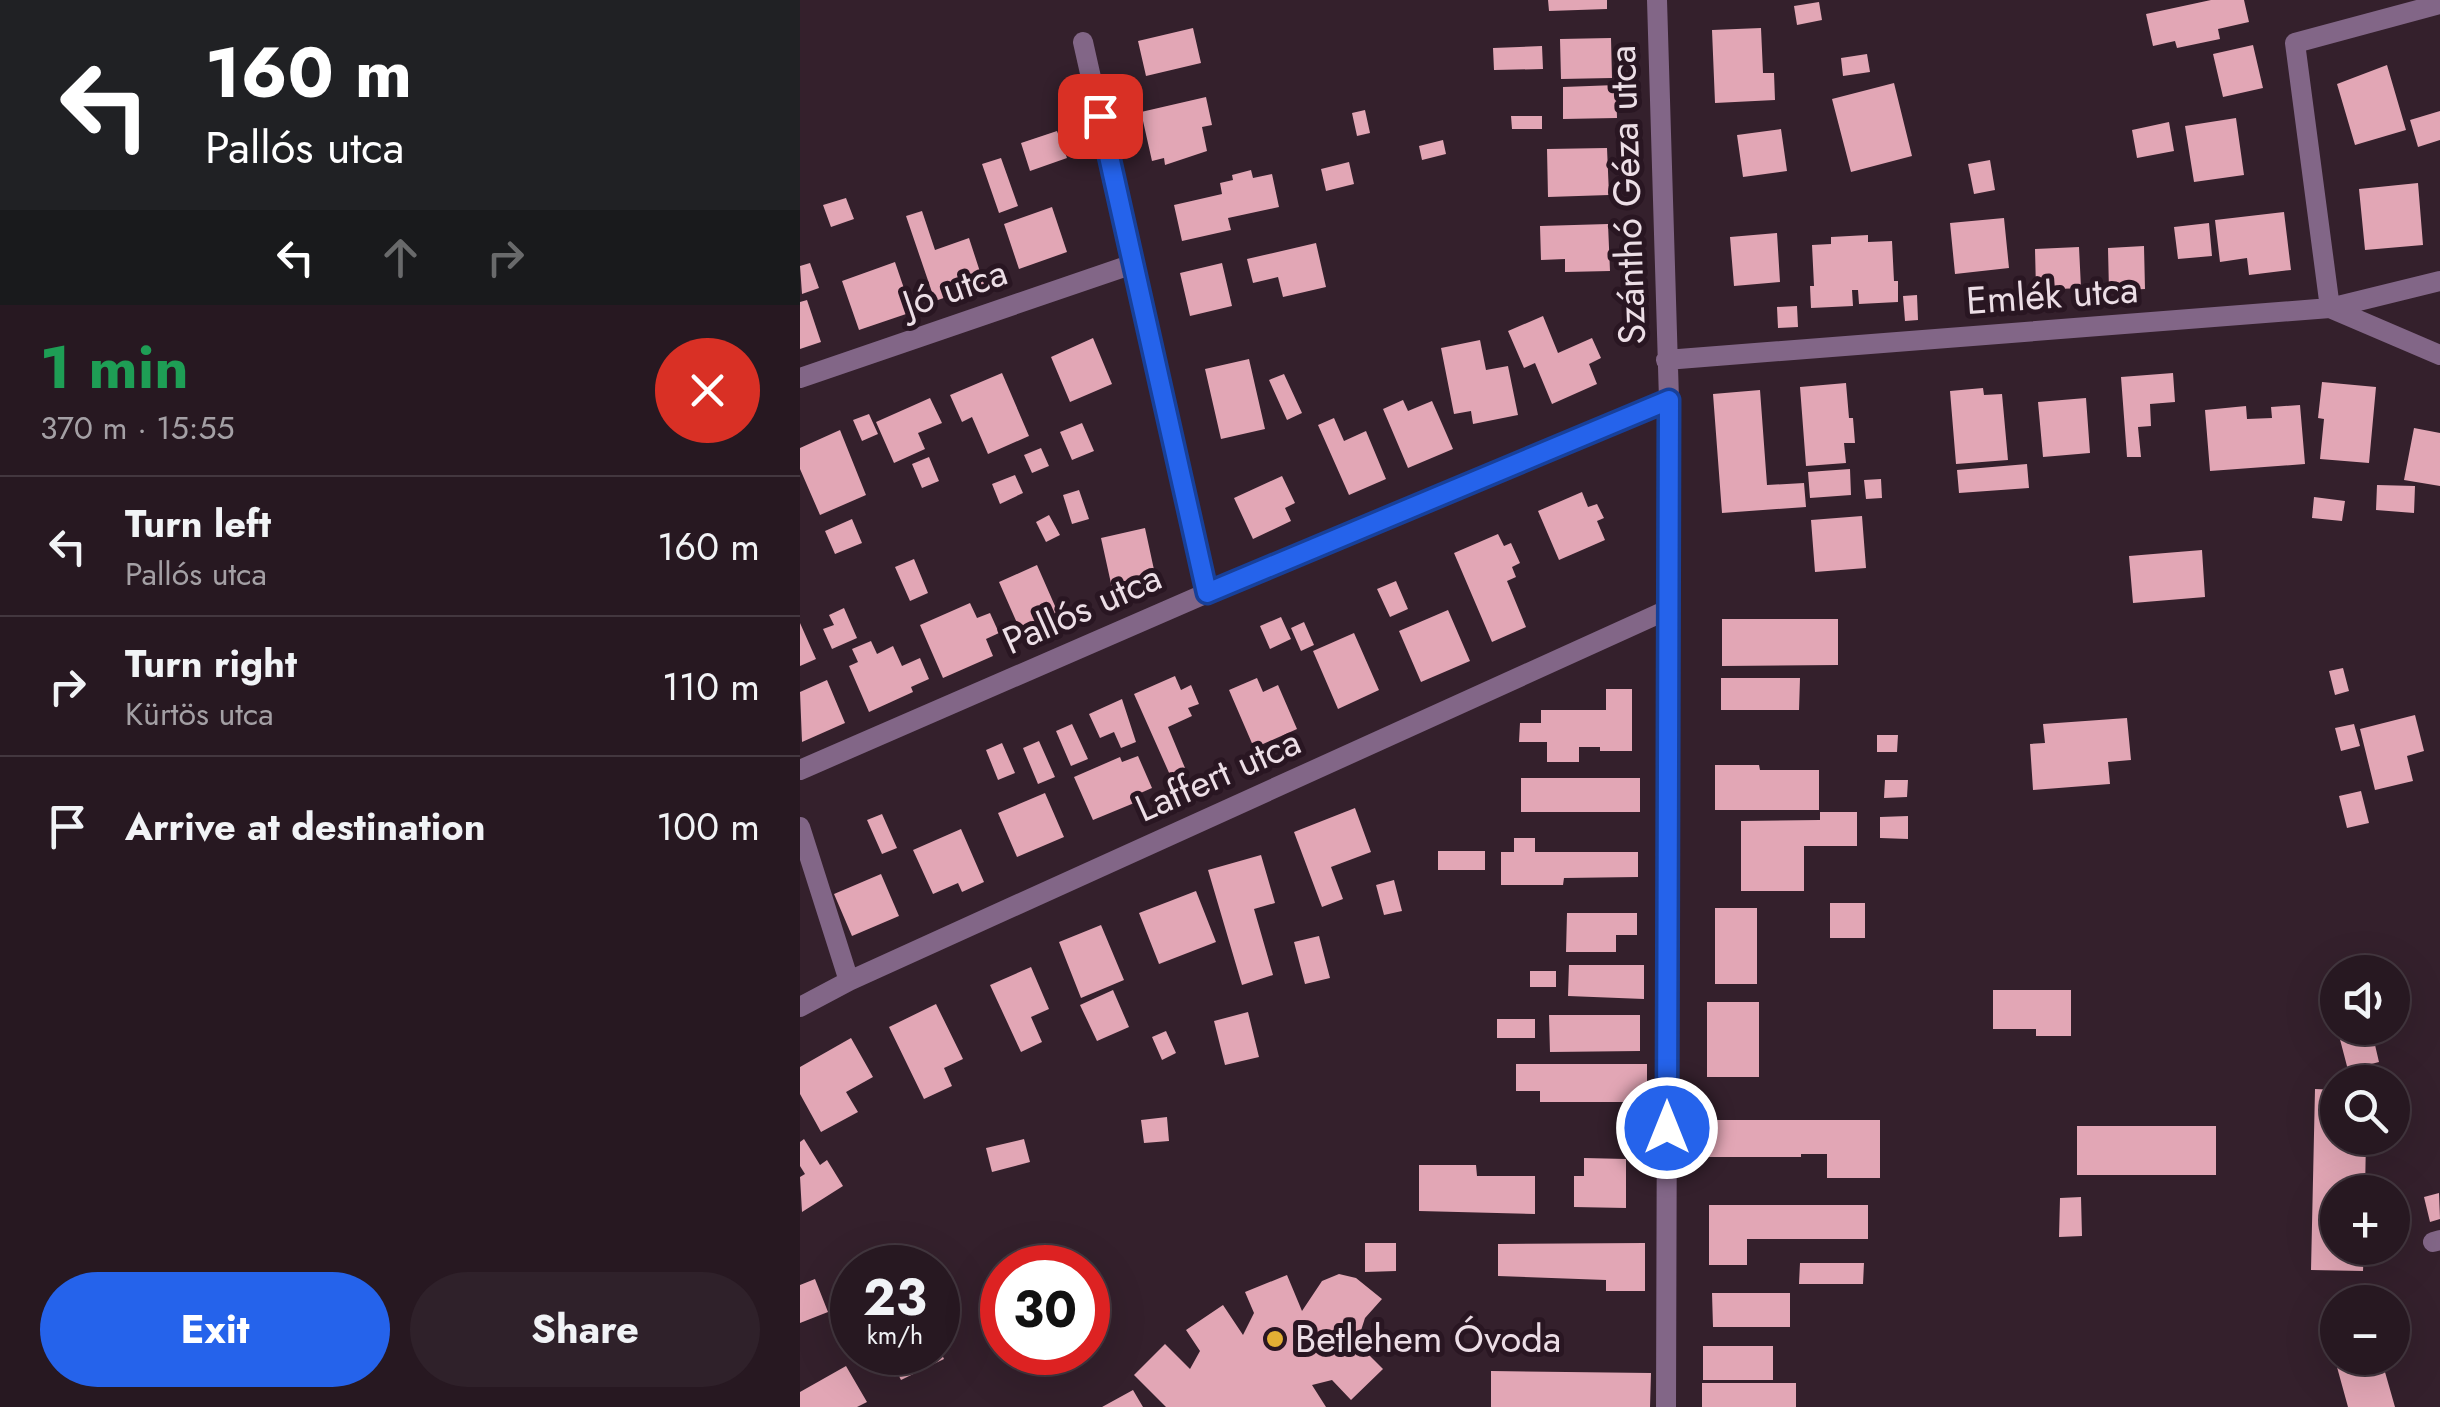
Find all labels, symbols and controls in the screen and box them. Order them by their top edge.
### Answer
text: 160 m [205,22,412,123]
icon: left [40,40,170,170]
street label: Szánthó Géza utca [1594,44,1659,346]
pin [1058,74,1143,159]
icon: arrive [1073,89,1128,144]
text: Pallós utca [205,115,404,180]
icon: left [268,230,323,285]
icon: ahead [373,230,428,285]
icon: right [478,230,533,285]
street label: Jó utca [891,244,1014,333]
street label: Emlék utca [1964,261,2140,328]
text: 1 min [40,324,189,411]
button: close [655,338,760,443]
text: 370 m · 15:55 [40,405,235,451]
text: Turn left [125,496,271,551]
icon: left [40,519,95,574]
text: 160 m [657,519,760,574]
street label: Pallós utca [994,549,1170,668]
text: Pallós utca [125,551,267,597]
text: Turn right [125,636,297,691]
icon: right [40,659,95,714]
text: 110 m [662,659,760,714]
text: Kürtös utca [125,691,274,737]
street label: Laffert utca [1126,714,1309,835]
icon: arrive [40,799,95,854]
text: Arrive at destination [125,799,486,854]
text: 100 m [656,799,760,854]
map controls [2320,955,2410,1375]
button: sound [2320,955,2410,1045]
button: search [2320,1065,2410,1155]
position arrow [1615,1076,1719,1180]
button: + [2320,1175,2410,1265]
speed limit sign: 30 [980,1245,1110,1375]
text: 23 [863,1261,927,1334]
button: Exit [40,1272,390,1387]
button: Share [410,1272,760,1387]
button: − [2320,1285,2410,1375]
place label: Betlehem Óvoda [1295,1311,1561,1366]
text: km/h [867,1317,923,1353]
marker: Betlehem Óvoda [1264,1328,1286,1350]

